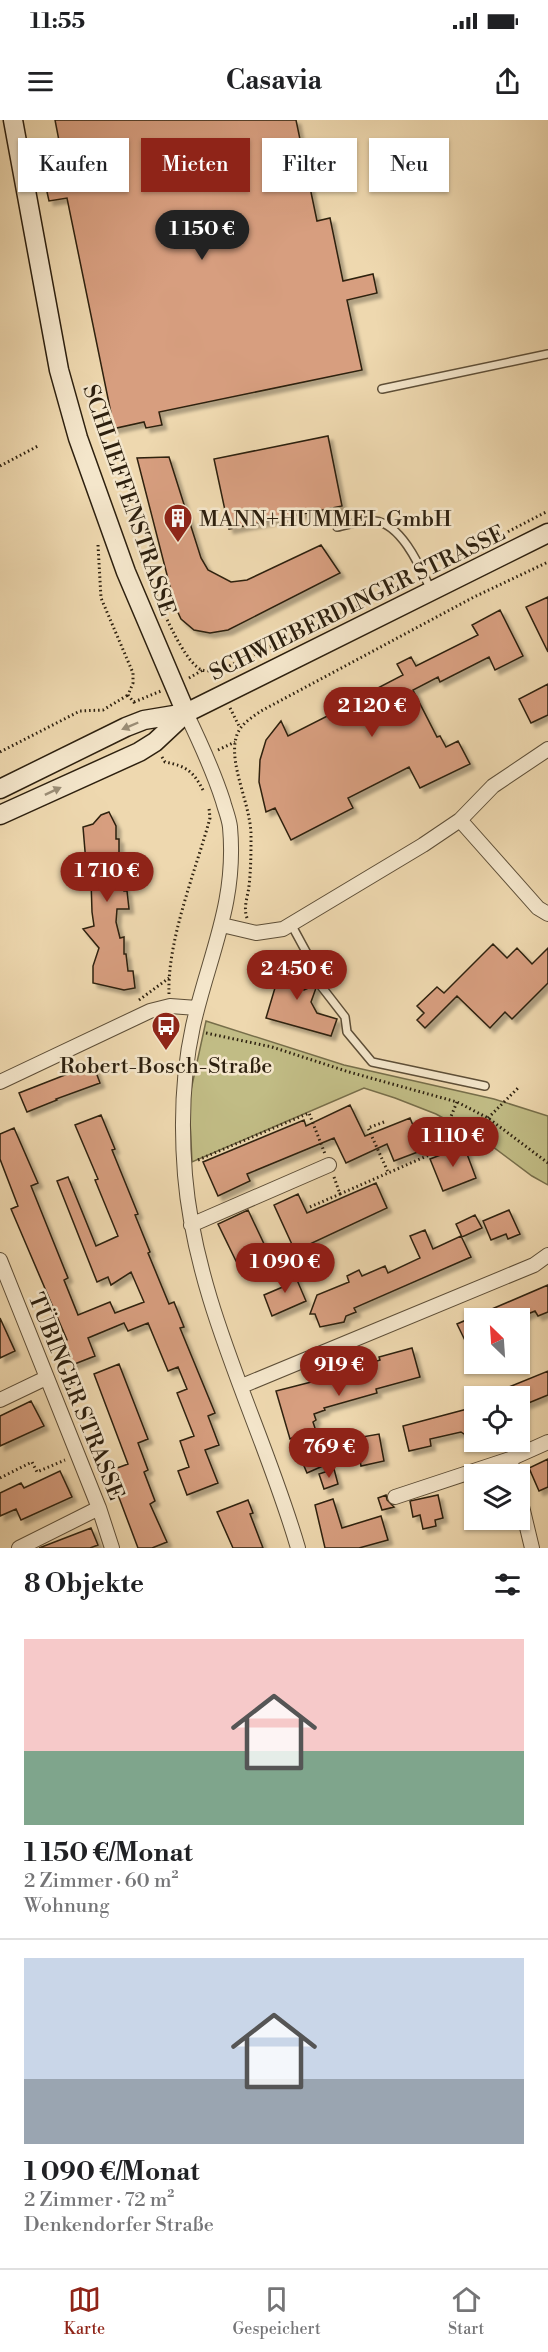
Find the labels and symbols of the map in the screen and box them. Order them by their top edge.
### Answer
pin: 1 150 € [147,210,257,261]
street label: SCHLIEFFENSTRASSE [76,381,181,620]
building icon: MANN+HUMMEL GmbH [162,502,194,544]
place label: MANN+HUMMEL GmbH [199,506,452,533]
street label: SCHWIEBERDINGER STRASSE [205,520,510,687]
pin: 2 120 € [317,687,427,738]
one-way arrow [120,721,138,731]
one-way arrow [45,787,62,796]
pin: 1 710 € [52,852,162,903]
pin: 2 450 € [242,950,352,1001]
bus stop icon: Robert-Bosch-Straße [150,1010,182,1052]
place label: Robert-Bosch-Straße [60,1053,272,1080]
pin: 1 110 € [398,1117,508,1168]
pin: 1 090 € [230,1243,340,1294]
street label: TÜBINGER STRASSE [22,1289,130,1504]
north arrow [464,1308,530,1374]
pin: 919 € [297,1346,381,1397]
pin: 769 € [287,1428,371,1479]

